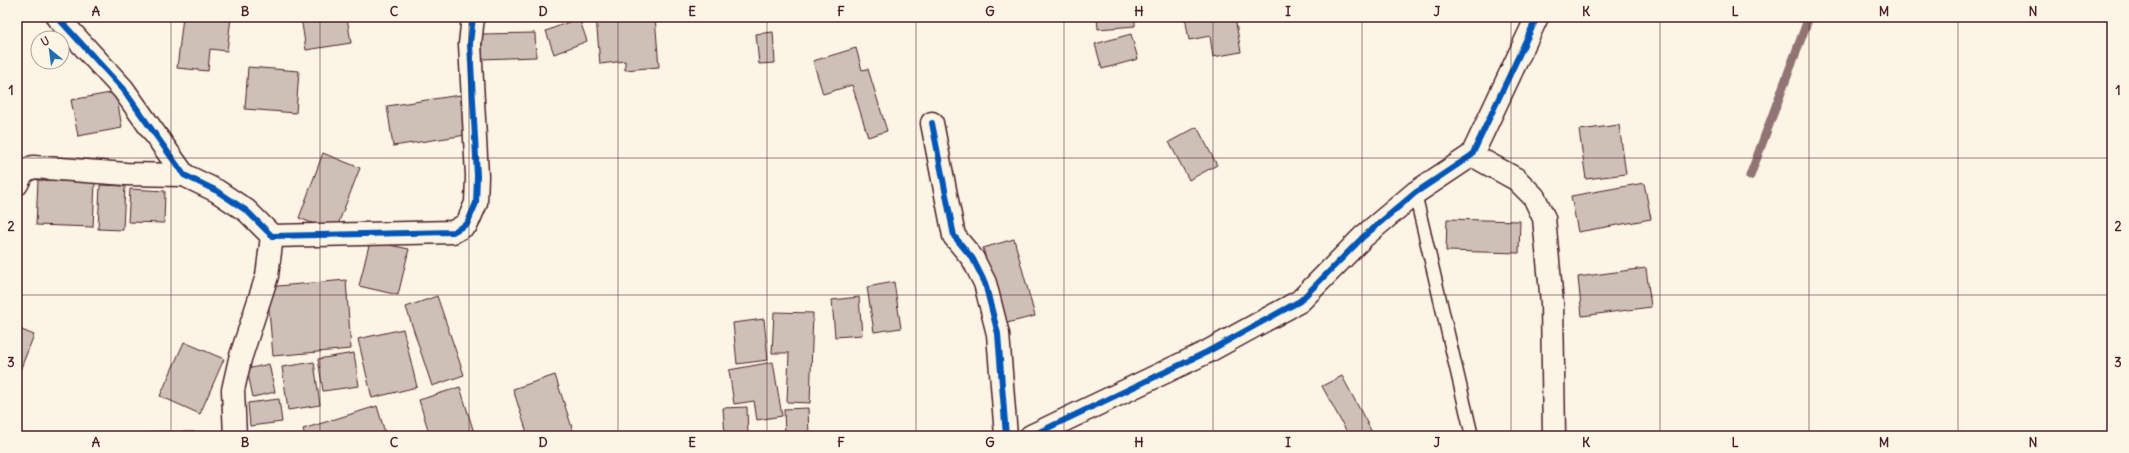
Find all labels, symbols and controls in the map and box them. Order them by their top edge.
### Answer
text: A [92,3,101,20]
text: B [241,3,250,20]
text: C [390,3,399,20]
text: D [538,3,548,20]
text: E [688,3,696,20]
text: F [837,3,845,20]
text: G [985,3,995,20]
text: H [1134,3,1144,20]
text: I [1285,3,1291,20]
text: J [1434,3,1441,20]
text: K [1582,3,1591,20]
text: L [1731,3,1739,20]
text: M [1879,3,1889,20]
text: N [2029,3,2037,20]
north arrow [30,30,70,70]
text: U [38,33,52,49]
text: 1 [8,82,14,99]
text: 1 [2115,82,2121,99]
text: 2 [7,218,15,235]
text: 2 [2114,218,2122,235]
text: 3 [7,354,15,371]
text: 3 [2114,354,2122,371]
text: A [92,434,101,451]
text: B [241,434,250,451]
text: C [390,434,399,451]
text: D [538,434,548,451]
text: E [688,434,696,451]
text: F [837,434,845,451]
text: G [985,434,995,451]
text: H [1134,434,1144,451]
text: I [1285,434,1291,451]
text: J [1434,434,1441,451]
text: K [1582,434,1591,451]
text: L [1731,434,1739,451]
text: M [1879,434,1889,451]
text: N [2029,434,2037,451]

